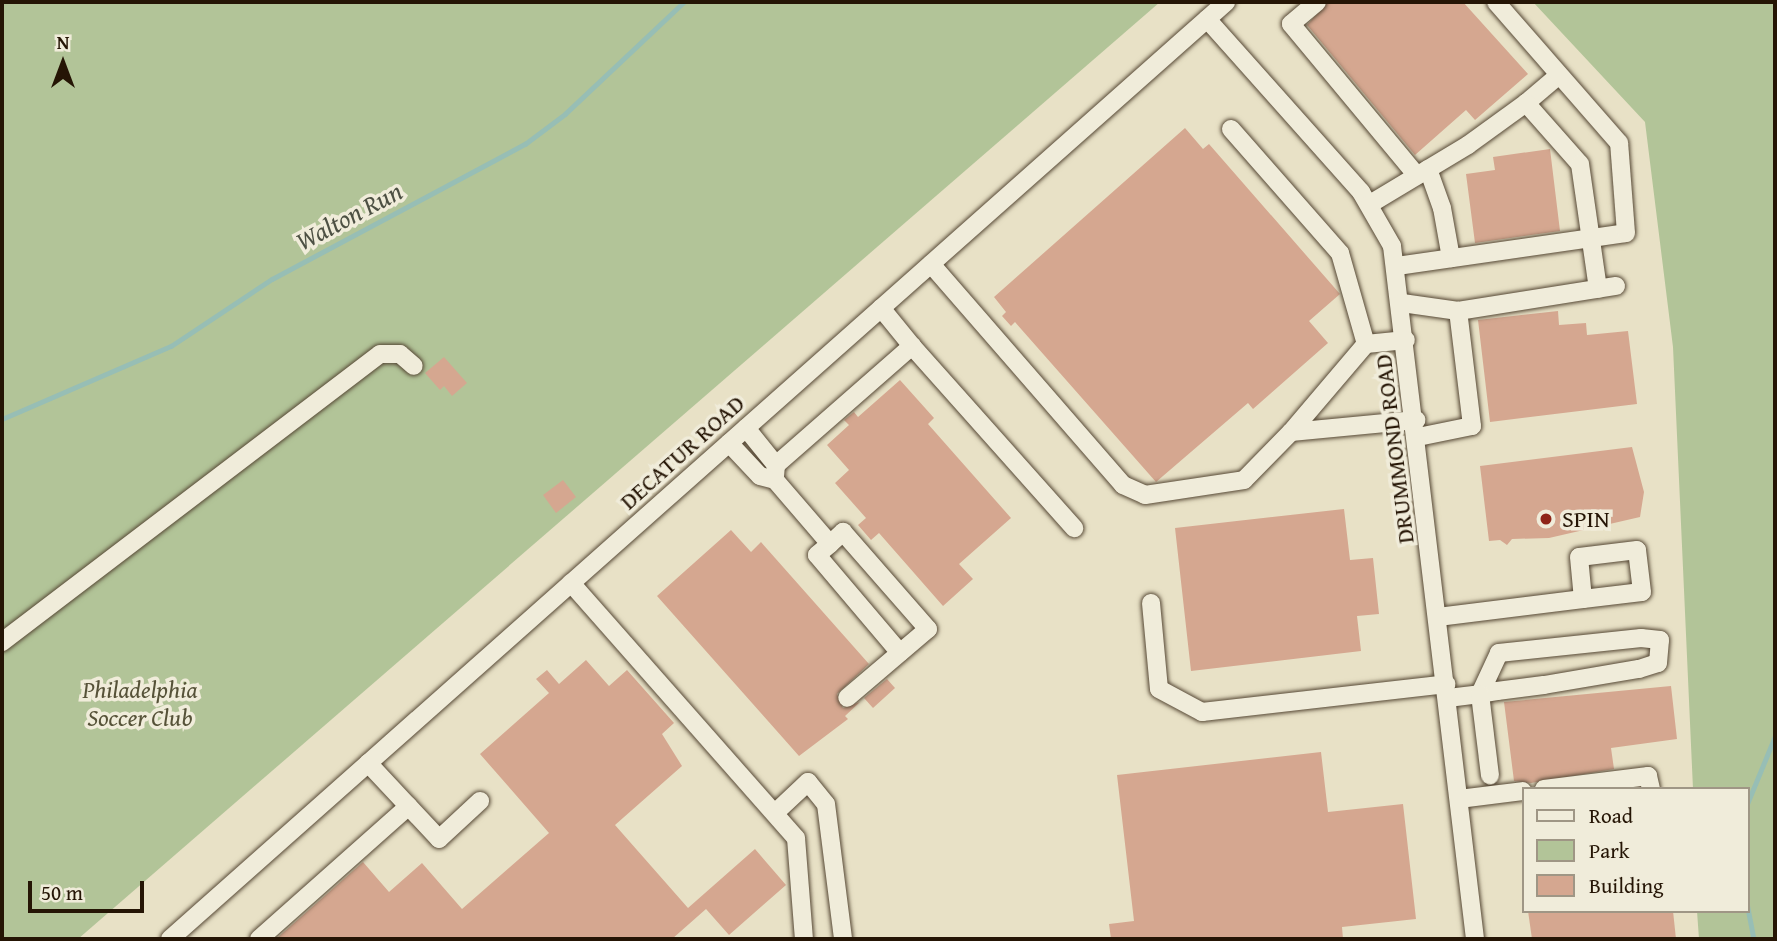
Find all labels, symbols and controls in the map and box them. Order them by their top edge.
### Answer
north arrow [28,28,98,98]
text: N [57,28,69,56]
water label: Walton Run [290,175,408,257]
street label: DRUMMOND ROAD [1368,353,1420,545]
street label: DECATUR ROAD [614,389,750,515]
place label: SPIN [1562,505,1610,533]
marker: SPIN [1536,509,1556,529]
park label: Philadelphia Soccer Club [83,676,197,732]
legend [1522,787,1749,913]
text: Road [1589,800,1633,831]
text: Park [1589,835,1630,866]
scale bar [32,867,147,911]
text: Building [1589,870,1663,901]
text: 50 m [41,877,83,908]

